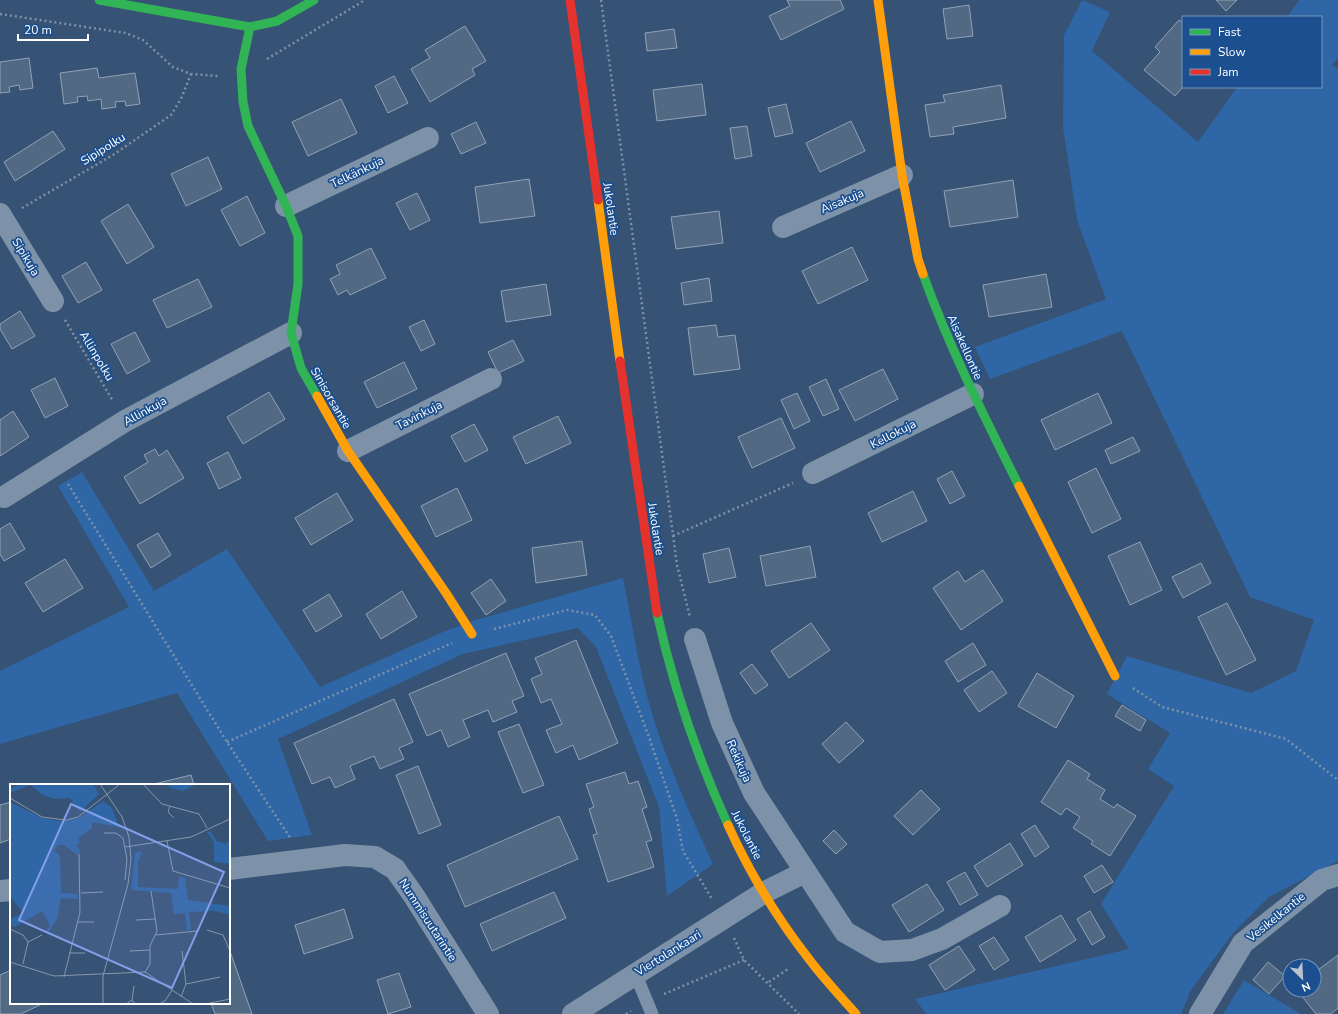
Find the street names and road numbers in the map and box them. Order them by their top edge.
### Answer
street label: Sipipolku [78,129,128,169]
street label: Telkänkuja [328,152,386,192]
street label: Jukolantie [599,181,623,236]
street label: Aisakuja [818,185,866,217]
street label: Sipikuja [8,235,44,279]
street label: Aisakellontie [943,312,987,382]
street label: Allinpolku [76,328,118,384]
street label: Sinisorsantie [307,364,355,432]
street label: Allinkuja [120,393,170,429]
street label: Tavinkuja [393,396,445,434]
street label: Kellokuja [867,416,919,452]
street label: Jukolantie [644,500,668,557]
street label: Rekikuja [723,737,755,785]
street label: Jukolantie [727,807,766,862]
street label: Nummisuutarintie [395,875,461,965]
street label: Vesikelkantie [1243,889,1309,946]
street label: Viertolankaari [631,926,704,980]

